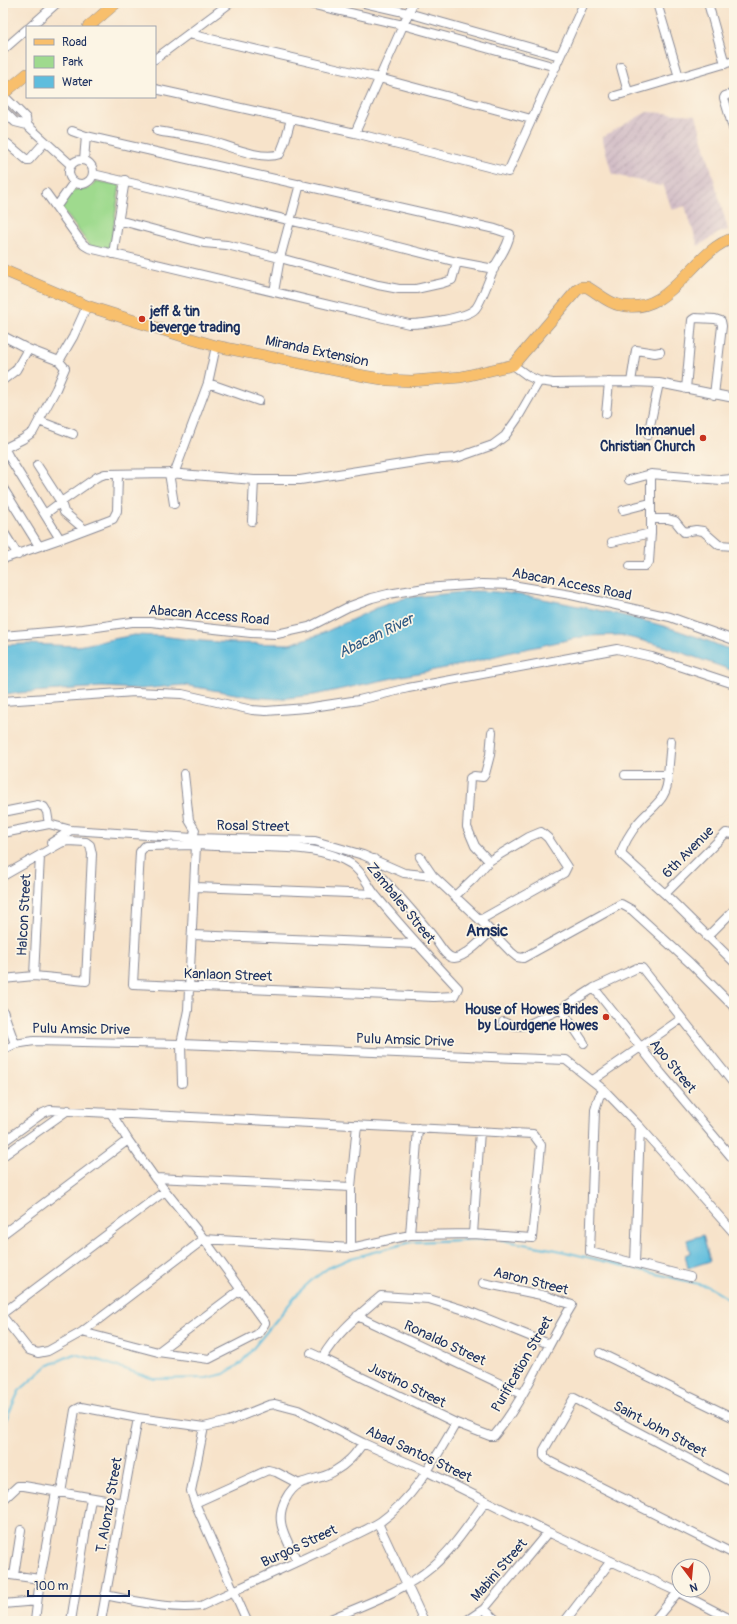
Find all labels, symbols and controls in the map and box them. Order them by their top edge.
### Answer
legend [26,26,156,98]
text: Road [62,35,87,50]
text: Park [62,55,83,70]
text: Water [62,75,93,90]
place label: jeff & tin beverge trading [149,303,240,336]
marker: jeff & tin beverge trading [137,314,147,324]
street label: Miranda Extension [264,332,370,370]
place label: Immanuel Christian Church [600,422,695,455]
marker: Immanuel Christian Church [698,433,708,443]
street label: Abacan Access Road [511,564,633,604]
street label: Abacan Access Road [148,601,270,629]
water label: Abacan River [335,609,418,662]
street label: Rosal Street [216,817,290,835]
street label: 6th Avenue [659,822,718,881]
street label: Zambales Street [363,859,439,947]
street label: Halcon Street [13,873,35,956]
district label: Amsic [466,921,508,941]
street label: Kanlaon Street [183,965,273,985]
place label: House of Howes Brides by Lourdgene Howes [465,1001,599,1034]
marker: House of Howes Brides by Lourdgene Howes [601,1012,611,1022]
street label: Pulu Amsic Drive [32,1020,130,1038]
street label: Pulu Amsic Drive [356,1030,454,1050]
street label: Apo Street [646,1036,700,1097]
street label: Aaron Street [492,1263,571,1299]
street label: Purification Street [488,1313,557,1415]
street label: Ronaldo Street [401,1317,489,1370]
street label: Justino Street [365,1359,449,1411]
street label: Saint John Street [610,1397,710,1461]
street label: Abad Santos Street [363,1422,475,1486]
street label: T. Alonzo Street [92,1456,126,1554]
street label: Burgos Street [258,1521,340,1571]
street label: Mabini Street [467,1535,531,1605]
north arrow [671,1558,711,1598]
scale bar [28,1572,129,1598]
text: 100 m [34,1579,69,1594]
text: N [688,1580,699,1595]

